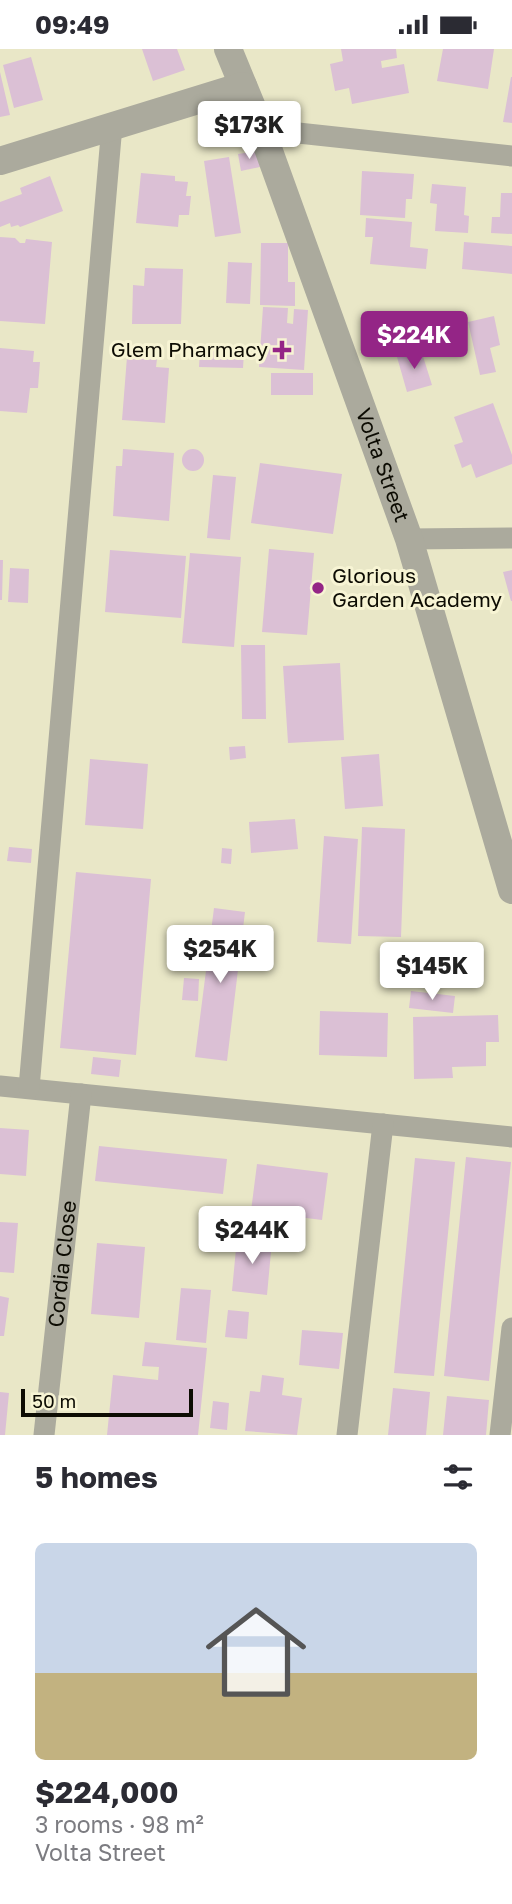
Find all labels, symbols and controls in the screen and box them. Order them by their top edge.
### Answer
text: 09:49 [35,9,110,40]
pin: $173K [200,101,298,161]
text: $173K [214,110,284,138]
pin: $224K [365,311,463,371]
text: $224K [377,320,451,348]
place label: Glem Pharmacy [111,336,268,362]
marker: Glem Pharmacy [274,342,290,358]
street label: Volta Street [351,404,416,525]
place label: Glorious Garden Academy [332,562,502,612]
marker: Glorious Garden Academy [310,580,326,596]
pin: $254K [171,925,269,985]
text: $254K [183,934,257,962]
pin: $145K [383,943,481,1002]
text: $145K [396,951,468,979]
street label: Cordia Close [42,1199,81,1329]
pin: $244K [203,1207,301,1266]
text: $244K [215,1215,289,1243]
scale bar [21,1386,192,1418]
text: 50 m [32,1389,76,1412]
icon: filters [439,1458,477,1496]
text: 5 homes [35,1459,158,1495]
icon: home [193,1589,319,1715]
text: $224,000 [35,1774,179,1810]
text: 3 rooms · 98 m² [35,1810,204,1838]
text: Volta Street [35,1838,166,1866]

